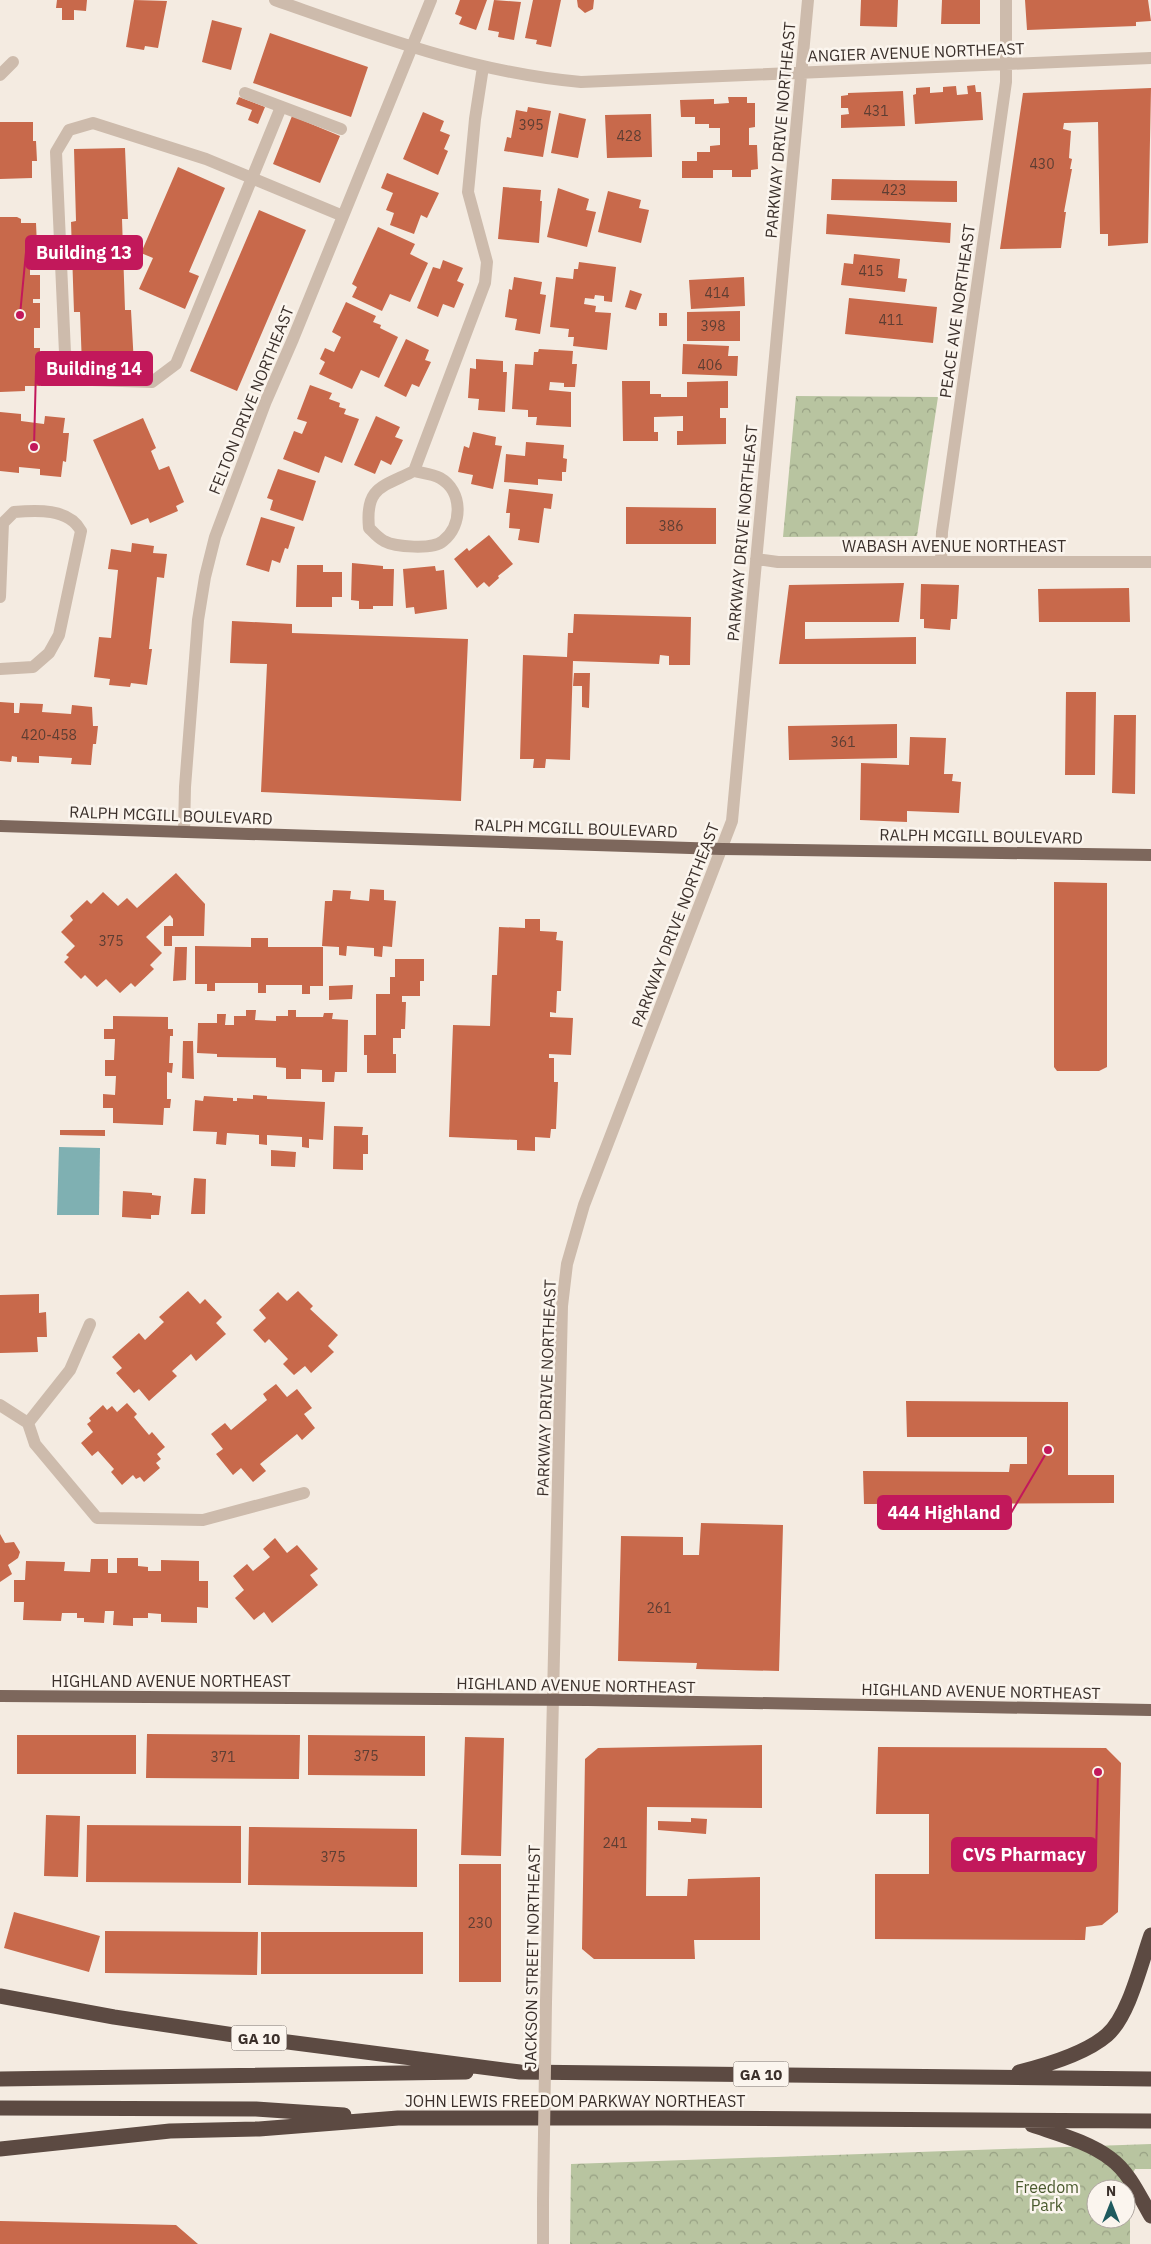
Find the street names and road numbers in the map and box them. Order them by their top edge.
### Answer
street label: PARKWAY DRIVE NORTHEAST [761,21,799,239]
street label: ANGIER AVENUE NORTHEAST [807,38,1025,66]
street label: PEACE AVE NORTHEAST [935,223,979,399]
street label: FELTON DRIVE NORTHEAST [204,303,298,497]
street label: PARKWAY DRIVE NORTHEAST [723,424,761,642]
street label: WABASH AVENUE NORTHEAST [842,536,1066,556]
street label: RALPH MCGILL BOULEVARD [69,801,273,829]
street label: RALPH MCGILL BOULEVARD [474,814,678,842]
street label: PARKWAY DRIVE NORTHEAST [627,820,723,1030]
street label: RALPH MCGILL BOULEVARD [879,824,1083,848]
street label: PARKWAY DRIVE NORTHEAST [532,1279,560,1497]
street label: HIGHLAND AVENUE NORTHEAST [51,1671,291,1691]
street label: HIGHLAND AVENUE NORTHEAST [456,1673,696,1697]
street label: HIGHLAND AVENUE NORTHEAST [861,1679,1101,1703]
street label: JACKSON STREET NORTHEAST [520,1845,544,2069]
road number: GA 10 [232,2026,286,2050]
road number: GA 10 [734,2062,788,2086]
street label: JOHN LEWIS FREEDOM PARKWAY NORTHEAST [405,2091,745,2111]

